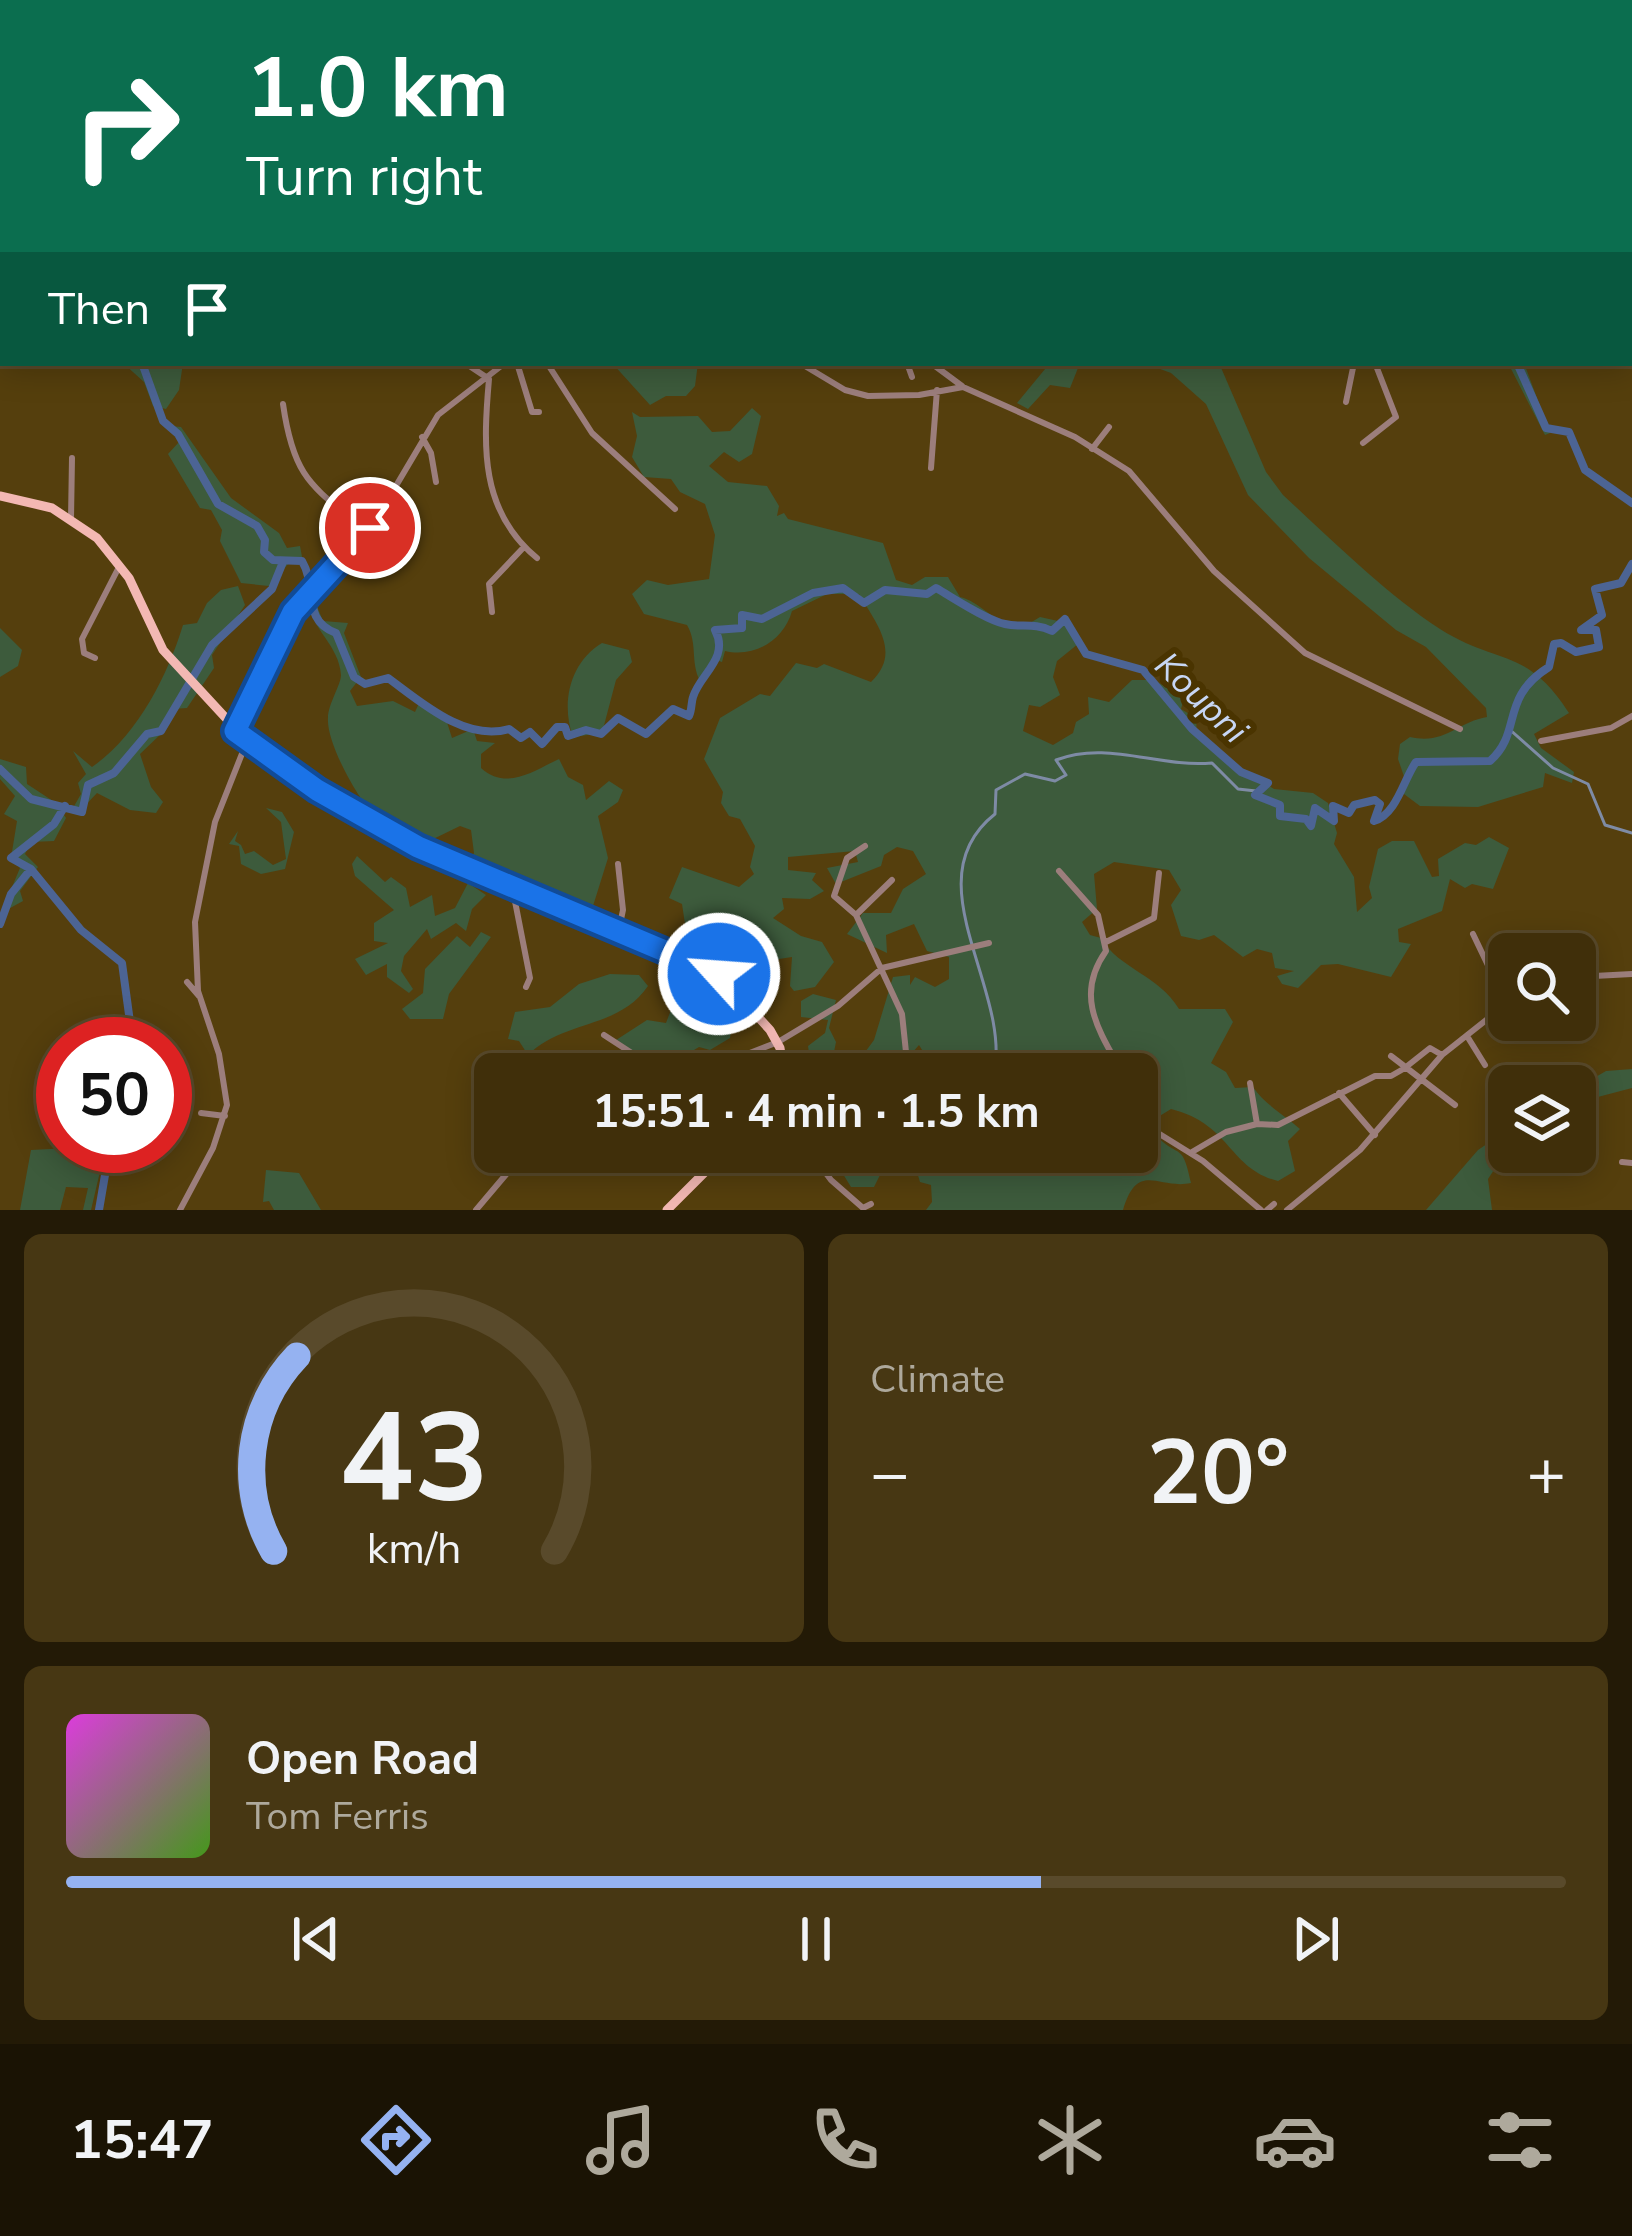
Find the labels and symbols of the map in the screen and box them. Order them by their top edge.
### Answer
pin [319,477,421,579]
water label: Koupni [1144,642,1259,755]
position arrow [656,911,782,1037]
speed limit sign: 50 [36,1017,192,1173]

